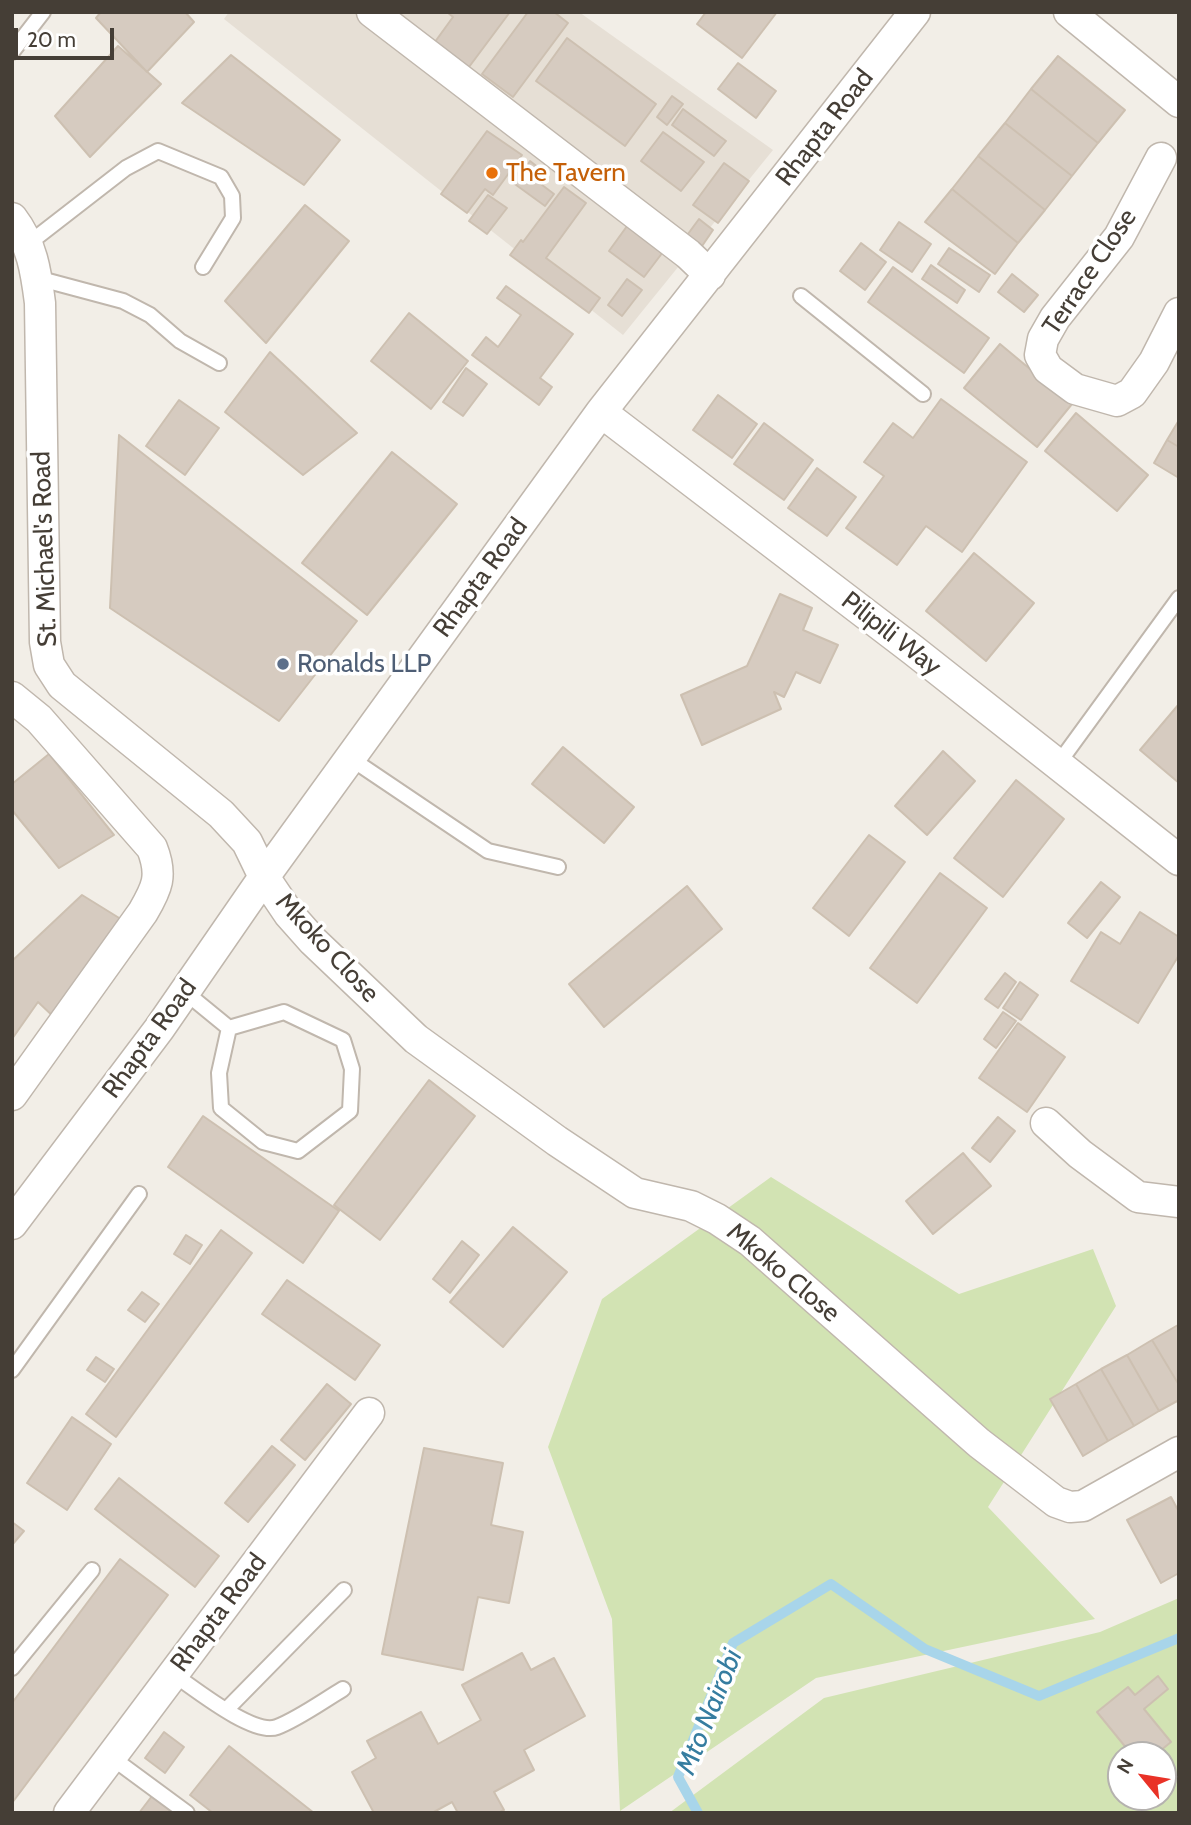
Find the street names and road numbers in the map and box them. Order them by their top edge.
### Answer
street label: Rhapta Road [770,63,880,193]
street label: Terrace Close [1037,203,1143,341]
street label: St. Michael's Road [26,451,64,647]
street label: Rhapta Road [427,512,535,644]
street label: Pilipili Way [835,585,947,683]
street label: Mkoko Close [269,887,385,1009]
street label: Rhapta Road [96,973,204,1105]
street label: Mkoko Close [720,1217,846,1329]
street label: Rhapta Road [164,1548,274,1678]

